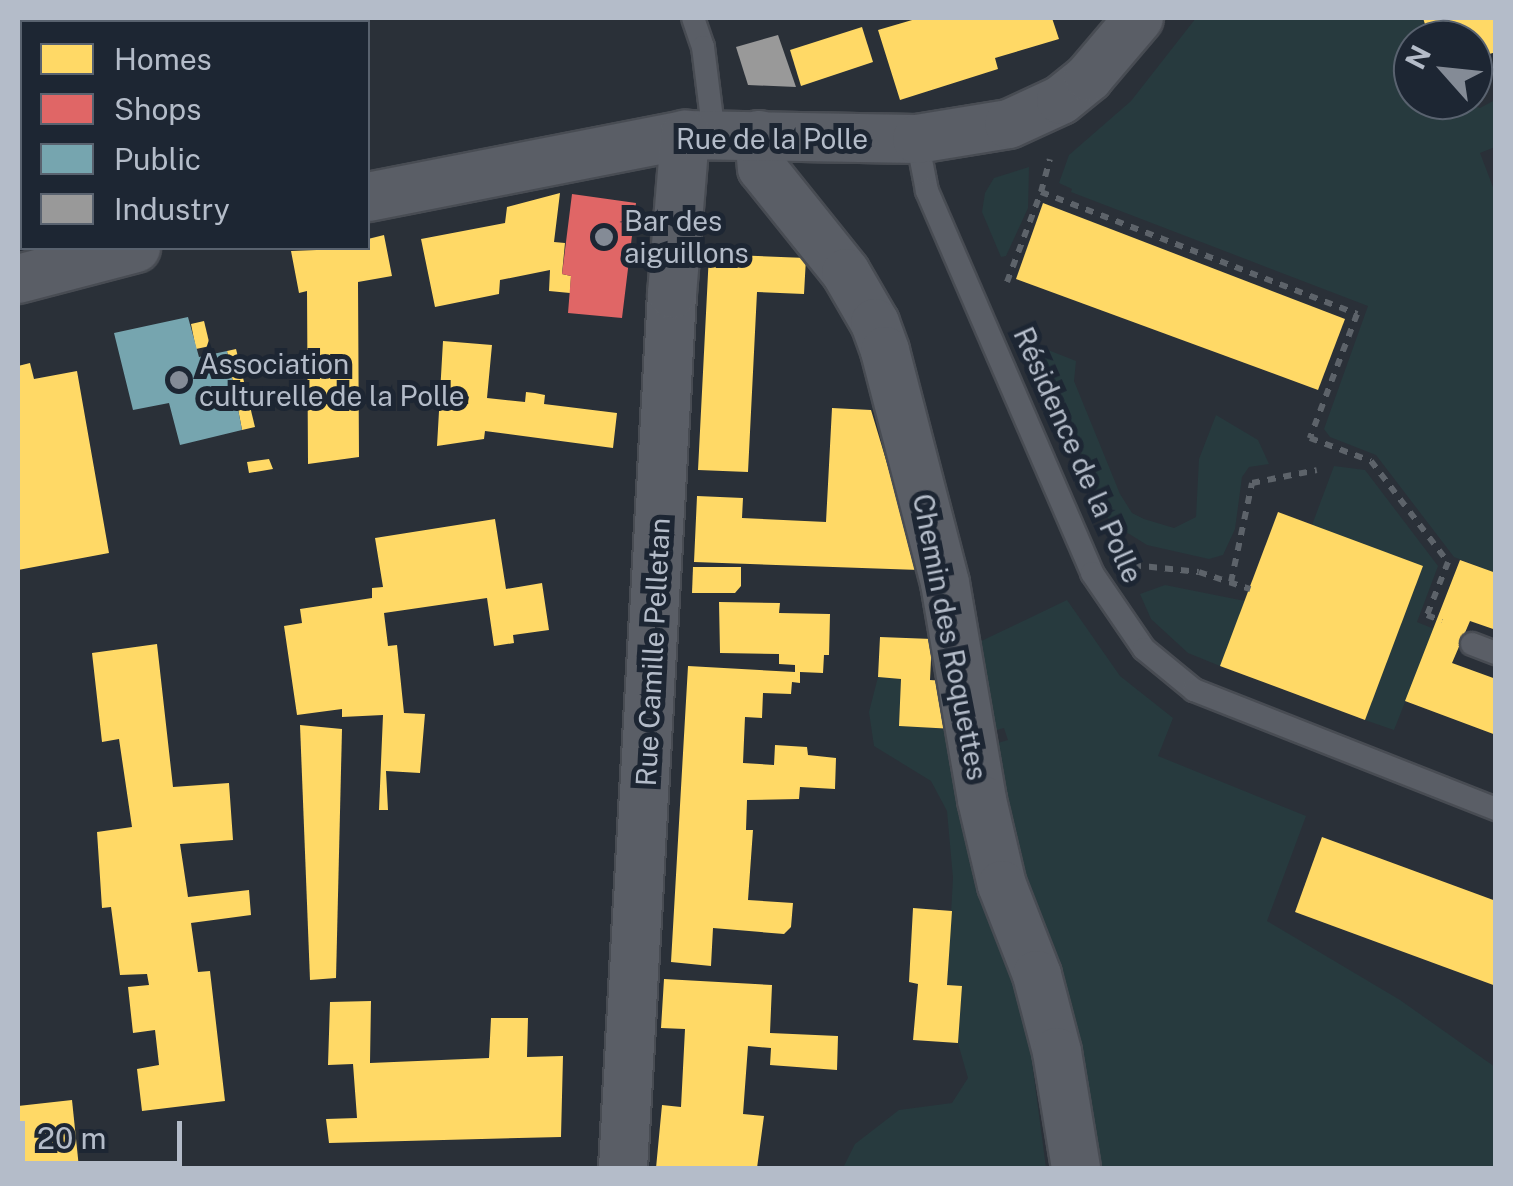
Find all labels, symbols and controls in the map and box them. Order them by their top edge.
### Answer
legend [20,20,370,250]
north arrow [1393,20,1493,120]
text: N [1398,40,1437,74]
text: Homes [114,41,212,77]
text: Shops [114,91,201,127]
street label: Rue de la Polle [676,122,868,156]
text: Public [114,141,201,177]
text: Industry [114,191,230,227]
place label: Bar des aiguillons [624,204,749,270]
marker: Bar des aiguillons [593,226,615,248]
street label: Résidence de la Polle [1006,322,1150,588]
place label: Association culturelle de la Polle [199,347,465,413]
marker: Association culturelle de la Polle [168,369,190,391]
street label: Chemin des Roquettes [906,491,994,783]
street label: Rue Camille Pelletan [629,517,677,787]
scale bar [25,1101,188,1163]
text: 20 m [37,1120,106,1156]

